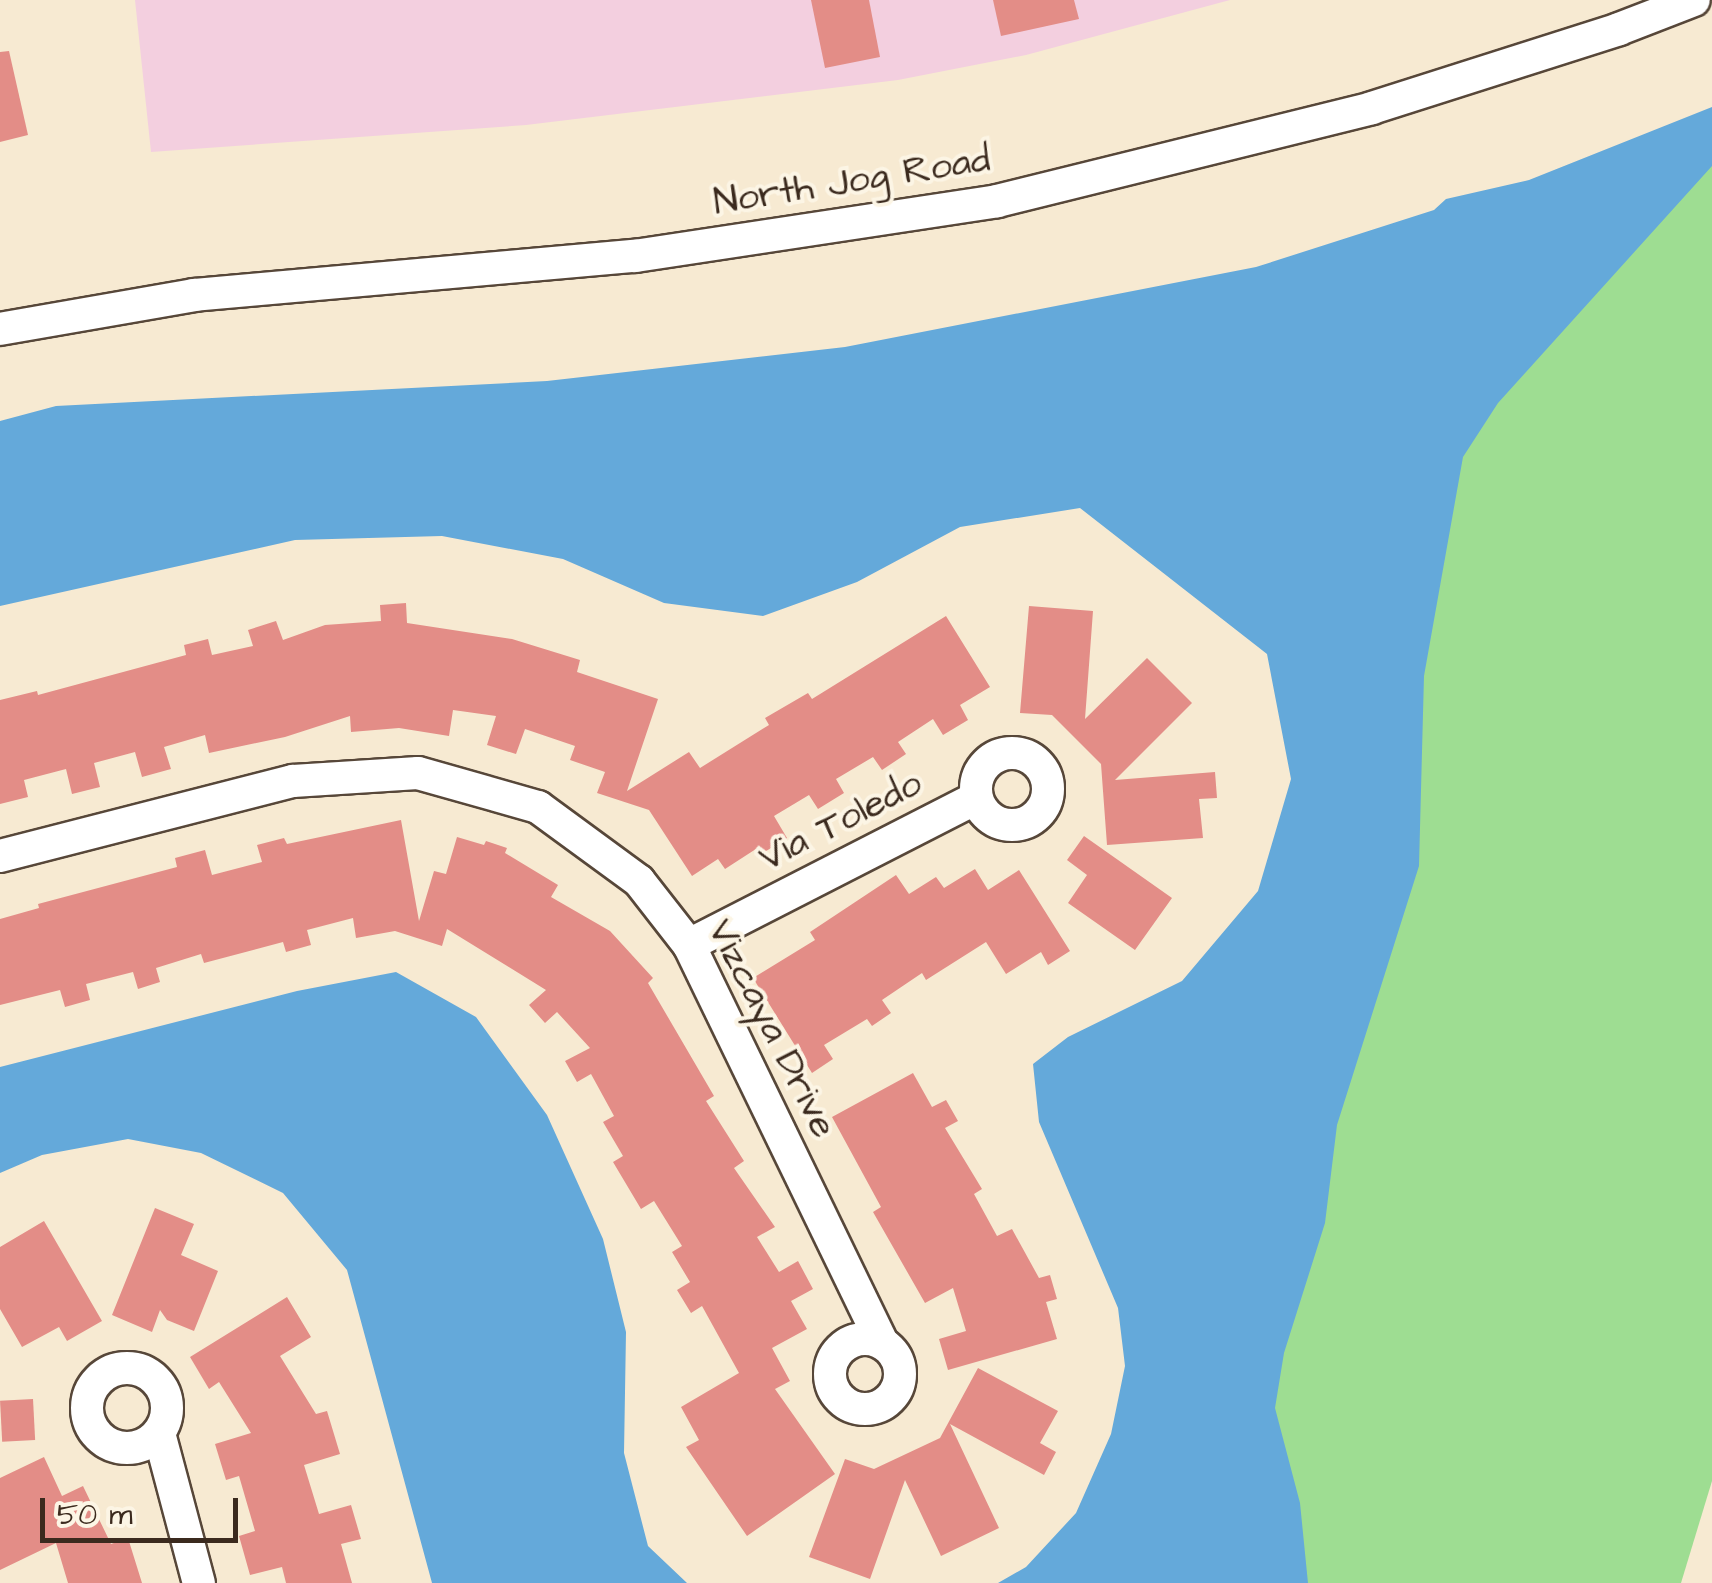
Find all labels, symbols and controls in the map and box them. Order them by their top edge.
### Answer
street label: North Jog Road [711,138,993,226]
street label: Via Toledo [752,762,930,882]
street label: Vizcaya Drive [696,912,846,1146]
scale bar [45,1478,242,1540]
text: 50 m [57,1494,133,1536]

